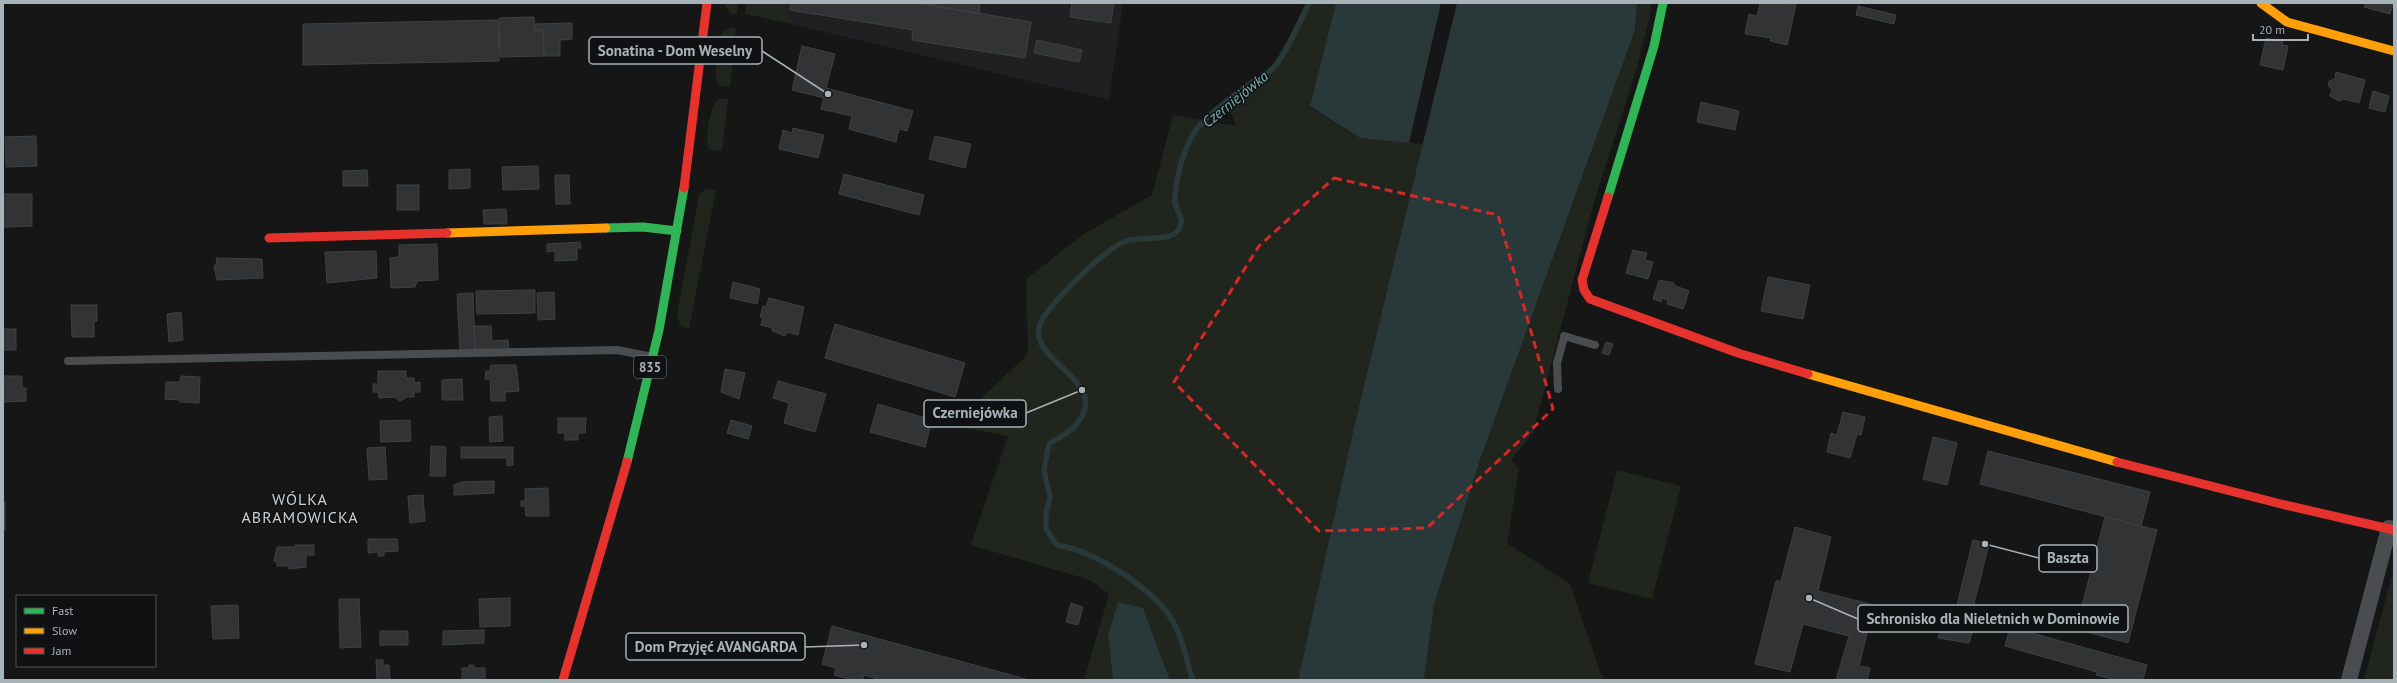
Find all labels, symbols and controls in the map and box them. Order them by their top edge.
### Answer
scale bar [2253,16,2308,42]
text: 20 m [2259,22,2285,37]
callout: Sonatina - Dom Weselny [589,37,762,64]
text: Sonatina - Dom Weselny [598,41,753,60]
water label: Czerniejówka [1198,66,1272,131]
road number: 835 [634,356,666,378]
callout: Czerniejówka [924,400,1026,427]
text: Czerniejówka [932,403,1018,422]
district label: WÓLKA ABRAMOWICKA [241,489,359,527]
callout: Baszta [2039,545,2097,572]
text: Baszta [2047,548,2089,567]
legend [16,595,156,667]
text: Fast [52,603,73,618]
callout: Schronisko dla Nieletnich w Dominowie [1858,605,2128,632]
text: Schronisko dla Nieletnich w Dominowie [1866,609,2120,628]
text: Slow [52,623,77,638]
callout: Dom Przyjęć AVANGARDA [626,633,805,660]
text: Dom Przyjęć AVANGARDA [635,637,798,656]
text: Jam [51,643,71,658]

